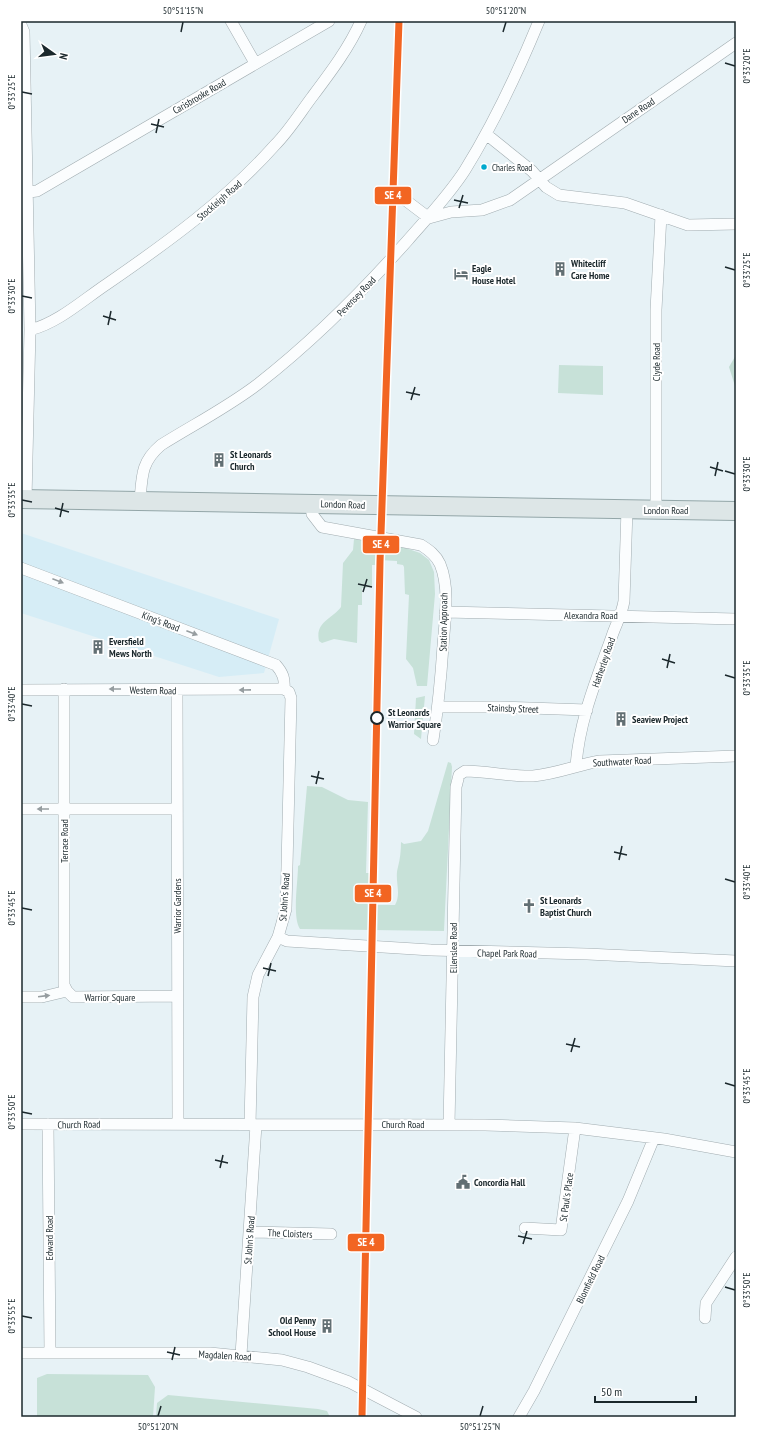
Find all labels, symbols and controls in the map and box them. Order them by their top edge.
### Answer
text: 50°51'15"N [163,4,203,17]
text: 50°51'20"N [486,4,526,17]
north arrow [34,34,74,74]
text: 0°33'20"E [740,49,753,83]
text: N [56,52,71,61]
text: 0°33'25"E [5,75,18,109]
street label: Carisbrooke Road [170,76,228,117]
street label: Dane Road [619,95,657,126]
marker: Charles Road [479,162,489,172]
place label: Charles Road [492,162,532,173]
street label: Stockleigh Road [194,177,244,223]
line badge: SE 4 [374,186,412,205]
text: SE 4 [384,188,402,202]
text: 0°33'25"E [740,253,753,287]
place label: Whitecliff Care Home [570,257,610,282]
building icon: Whitecliff Care Home [552,261,568,277]
place label: Eagle House Hotel [472,262,516,287]
hotel icon: Eagle House Hotel [453,266,469,282]
street label: Pevensey Road [334,274,379,319]
text: 0°33'30"E [5,279,18,313]
street label: Clyde Road [650,343,663,381]
place label: St Leonards Church [230,448,272,473]
building icon: St Leonards Church [211,452,227,468]
text: 0°33'30"E [740,457,753,491]
text: 0°33'35"E [5,483,18,517]
street label: London Road [320,497,366,512]
street label: London Road [644,504,688,517]
line badge: SE 4 [362,535,400,554]
text: SE 4 [372,537,390,551]
one-way arrow [52,578,64,584]
street label: Station Approach [436,592,451,652]
street label: King's Road [140,608,182,635]
street label: Alexandra Road [564,609,618,622]
one-way arrow [186,630,198,636]
place label: Eversfield Mews North [109,635,152,660]
street label: Hatherley Road [589,635,618,689]
building icon: Eversfield Mews North [90,639,106,655]
text: 0°33'35"E [740,661,753,695]
street label: Western Road [129,684,177,697]
one-way arrow [108,686,121,692]
text: 0°33'40"E [5,687,18,721]
one-way arrow [238,687,251,693]
street label: Stainsby Street [487,701,539,716]
place label: St Leonards Warrior Square [387,706,441,731]
marker: St Leonards Warrior Square [370,711,384,725]
building icon: Seaview Project [613,711,629,727]
place label: Seaview Project [632,713,688,726]
street label: Southwater Road [592,753,652,770]
one-way arrow [36,806,49,812]
street label: Terrace Road [58,819,71,863]
text: 0°33'40"E [740,865,753,899]
street label: St John's Road [276,872,293,922]
street label: Warrior Gardens [171,878,184,934]
line badge: SE 4 [354,884,392,903]
text: SE 4 [364,886,382,900]
text: 0°33'45"E [5,891,18,925]
place label: St Leonards Baptist Church [540,894,592,919]
church icon: St Leonards Baptist Church [521,898,537,914]
street label: Ellenslea Road [447,923,460,973]
street label: Chapel Park Road [477,946,537,961]
street label: Warrior Square [84,991,136,1004]
one-way arrow [38,993,50,999]
text: 0°33'45"E [740,1069,753,1103]
text: 0°33'50"E [5,1095,18,1129]
street label: Church Road [57,1118,101,1131]
street label: Church Road [381,1118,425,1131]
street label: St Paul's Place [557,1172,576,1222]
public building icon: Concordia Hall [455,1174,471,1190]
place label: Concordia Hall [474,1176,526,1189]
street label: St John's Road [241,1215,258,1265]
street label: Edward Road [43,1216,56,1260]
street label: The Cloisters [267,1226,313,1241]
line badge: SE 4 [347,1233,385,1252]
text: SE 4 [357,1235,375,1249]
street label: Blomfield Road [573,1253,608,1306]
text: 0°33'50"E [740,1273,753,1307]
text: 0°33'55"E [5,1299,18,1333]
place label: Old Penny School House [268,1314,317,1339]
building icon: Old Penny School House [319,1318,335,1334]
street label: Magdalen Road [198,1348,252,1363]
scale bar [595,1378,696,1404]
text: 50 m [601,1384,622,1399]
text: 50°51'20"N [138,1420,178,1433]
text: 50°51'25"N [460,1420,500,1433]

